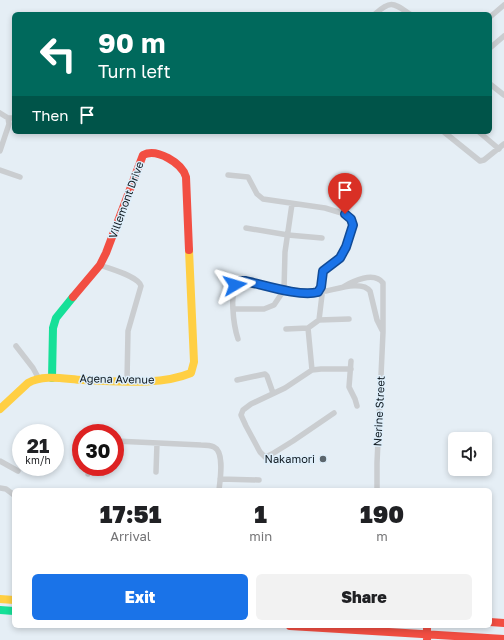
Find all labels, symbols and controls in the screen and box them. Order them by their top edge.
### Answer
text: 90 m [98,26,165,59]
icon: left [32,28,84,80]
text: Turn left [98,60,171,82]
icon: arrive [76,104,98,126]
text: Then [32,106,68,124]
street label: Villemont Drive [106,160,145,240]
pin [328,173,362,214]
icon: arrive [334,179,356,201]
position arrow [214,264,256,306]
street label: Agena Avenue [79,371,155,386]
street label: Nerine Street [370,375,387,446]
speed limit sign: 30 [72,424,124,476]
map controls [448,432,492,476]
button: sound [448,432,492,476]
text: 21 [27,433,49,457]
place label: Nakamori [265,452,315,465]
text: km/h [25,454,51,466]
marker: Nakamori [318,454,328,464]
text: 17:51 [100,499,161,528]
text: 1 [254,499,267,528]
text: 190 [360,499,404,528]
text: Arrival [110,528,151,544]
text: min [249,528,272,544]
text: m [376,528,388,544]
button: Exit [32,574,248,620]
button: Share [256,574,472,620]

